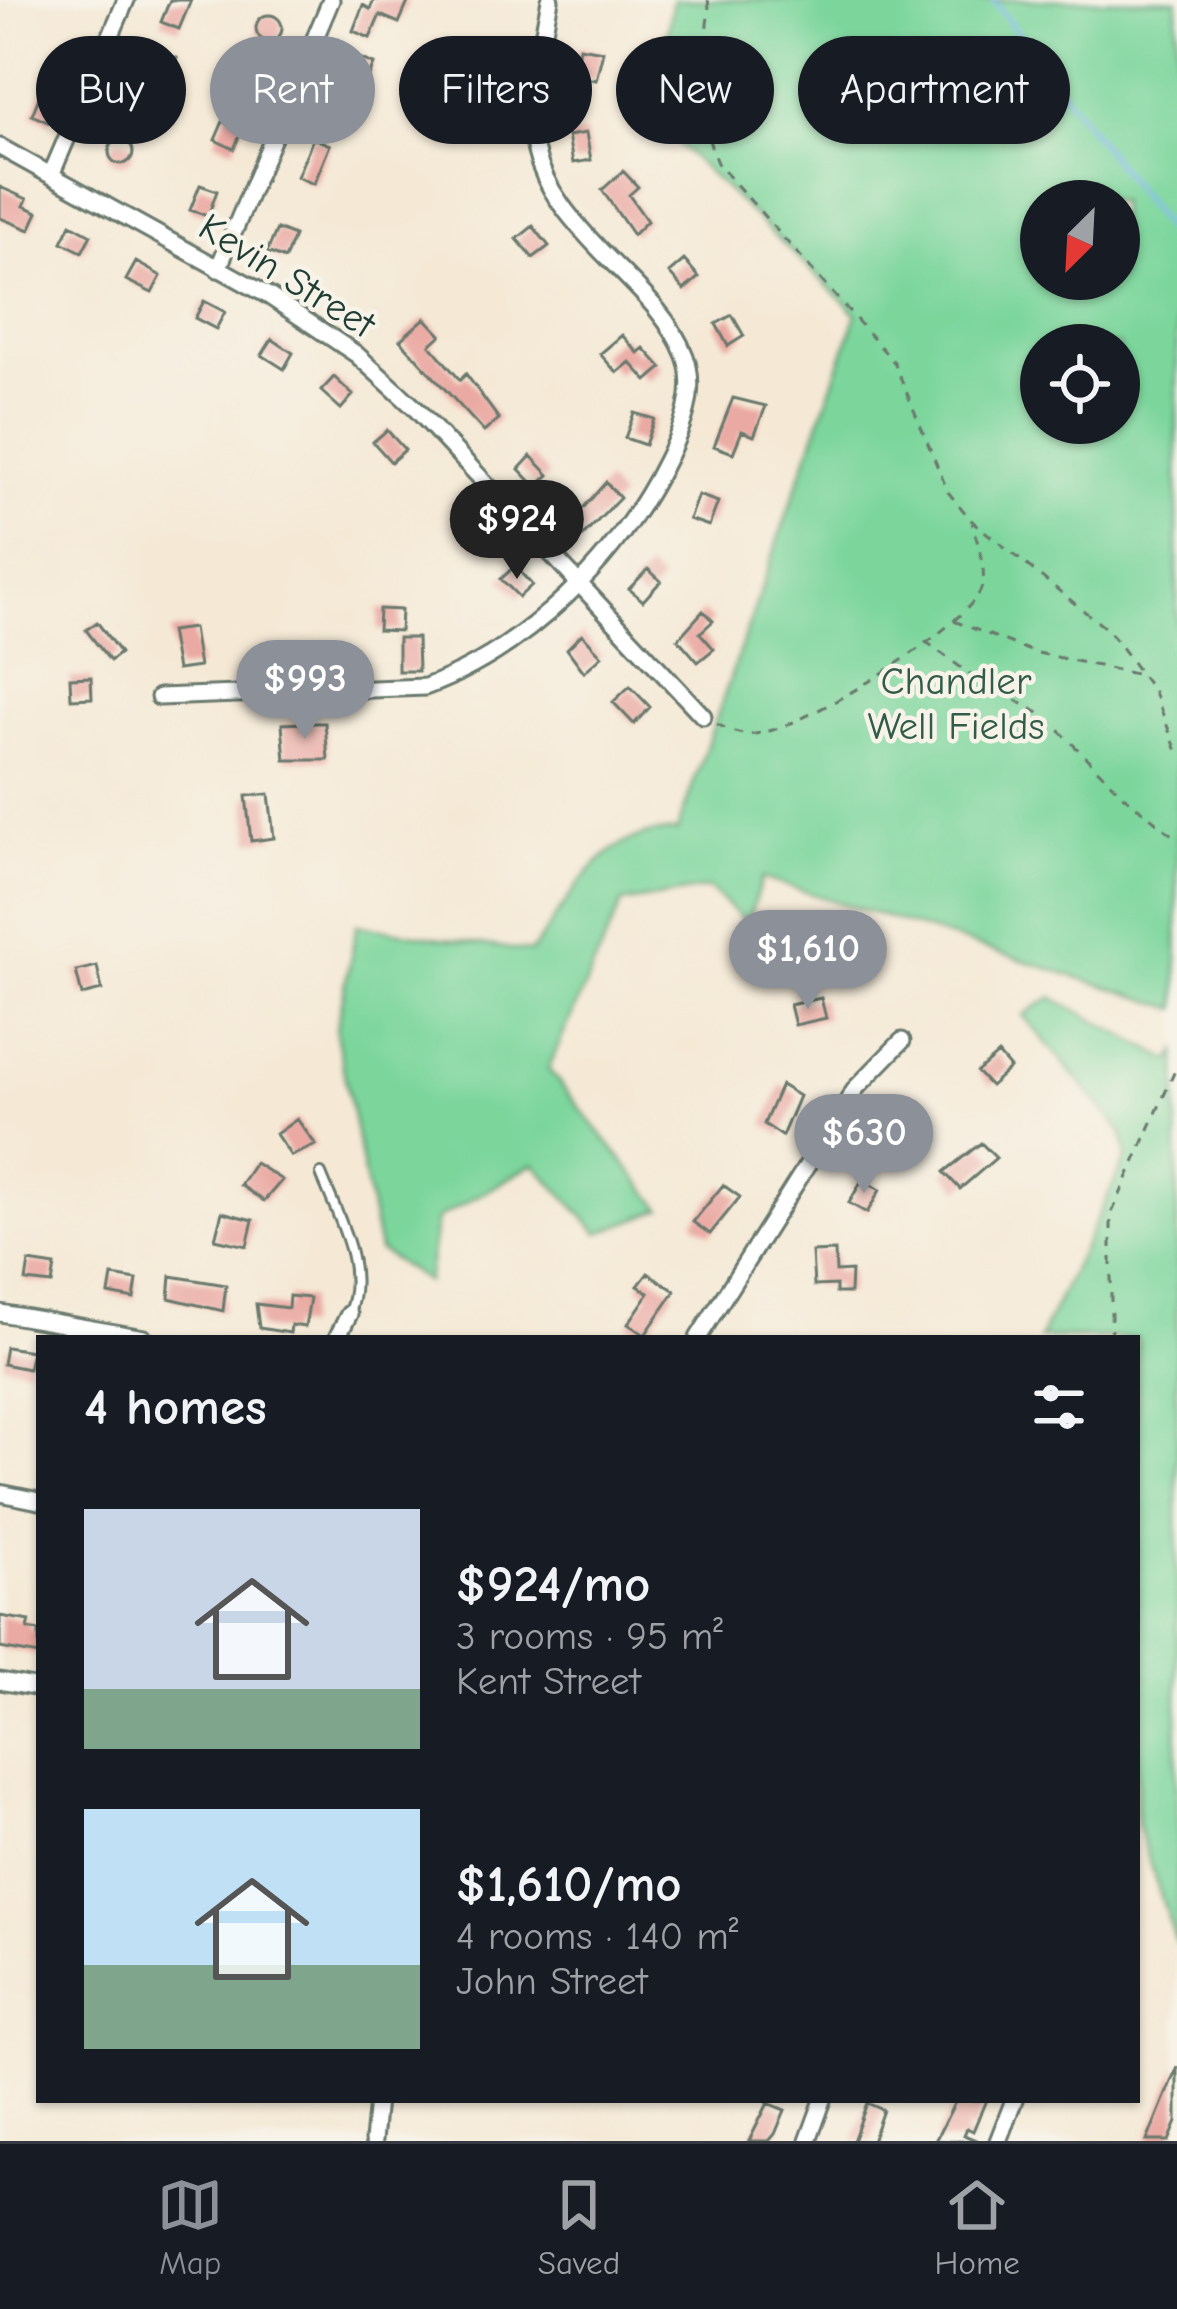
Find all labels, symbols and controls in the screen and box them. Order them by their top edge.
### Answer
chip: Buy [36,36,186,144]
chip: Rent [210,36,375,144]
chip: Filters [399,36,592,144]
chip: New [616,36,774,144]
chip: Apartment [798,36,1070,144]
north arrow [1020,180,1140,300]
map controls [1020,180,1140,444]
street label: Kevin Street [191,204,385,349]
button: locate [1020,324,1140,444]
pin: $924 [446,480,588,582]
text: $924 [477,496,557,541]
pin: $993 [234,640,376,742]
text: $993 [263,656,347,701]
park label: Chandler Well Fields [867,659,1045,749]
pin: $1,610 [710,910,906,1012]
text: $1,610 [756,926,860,971]
pin: $630 [793,1094,935,1196]
text: $630 [821,1110,907,1155]
icon: filters [1026,1374,1092,1440]
text: 4 homes [84,1378,267,1437]
text: $924/mo [456,1555,650,1614]
icon: home [180,1557,324,1701]
text: 3 rooms · 95 m² [456,1614,723,1659]
text: Kent Street [456,1659,641,1704]
text: $1,610/mo [456,1855,682,1914]
icon: home [180,1857,324,2001]
text: 4 rooms · 140 m² [456,1914,738,1959]
text: John Street [456,1959,648,2004]
tab: Map [157,2172,223,2282]
tab: Saved [538,2172,620,2282]
tab: Home [935,2172,1020,2282]

